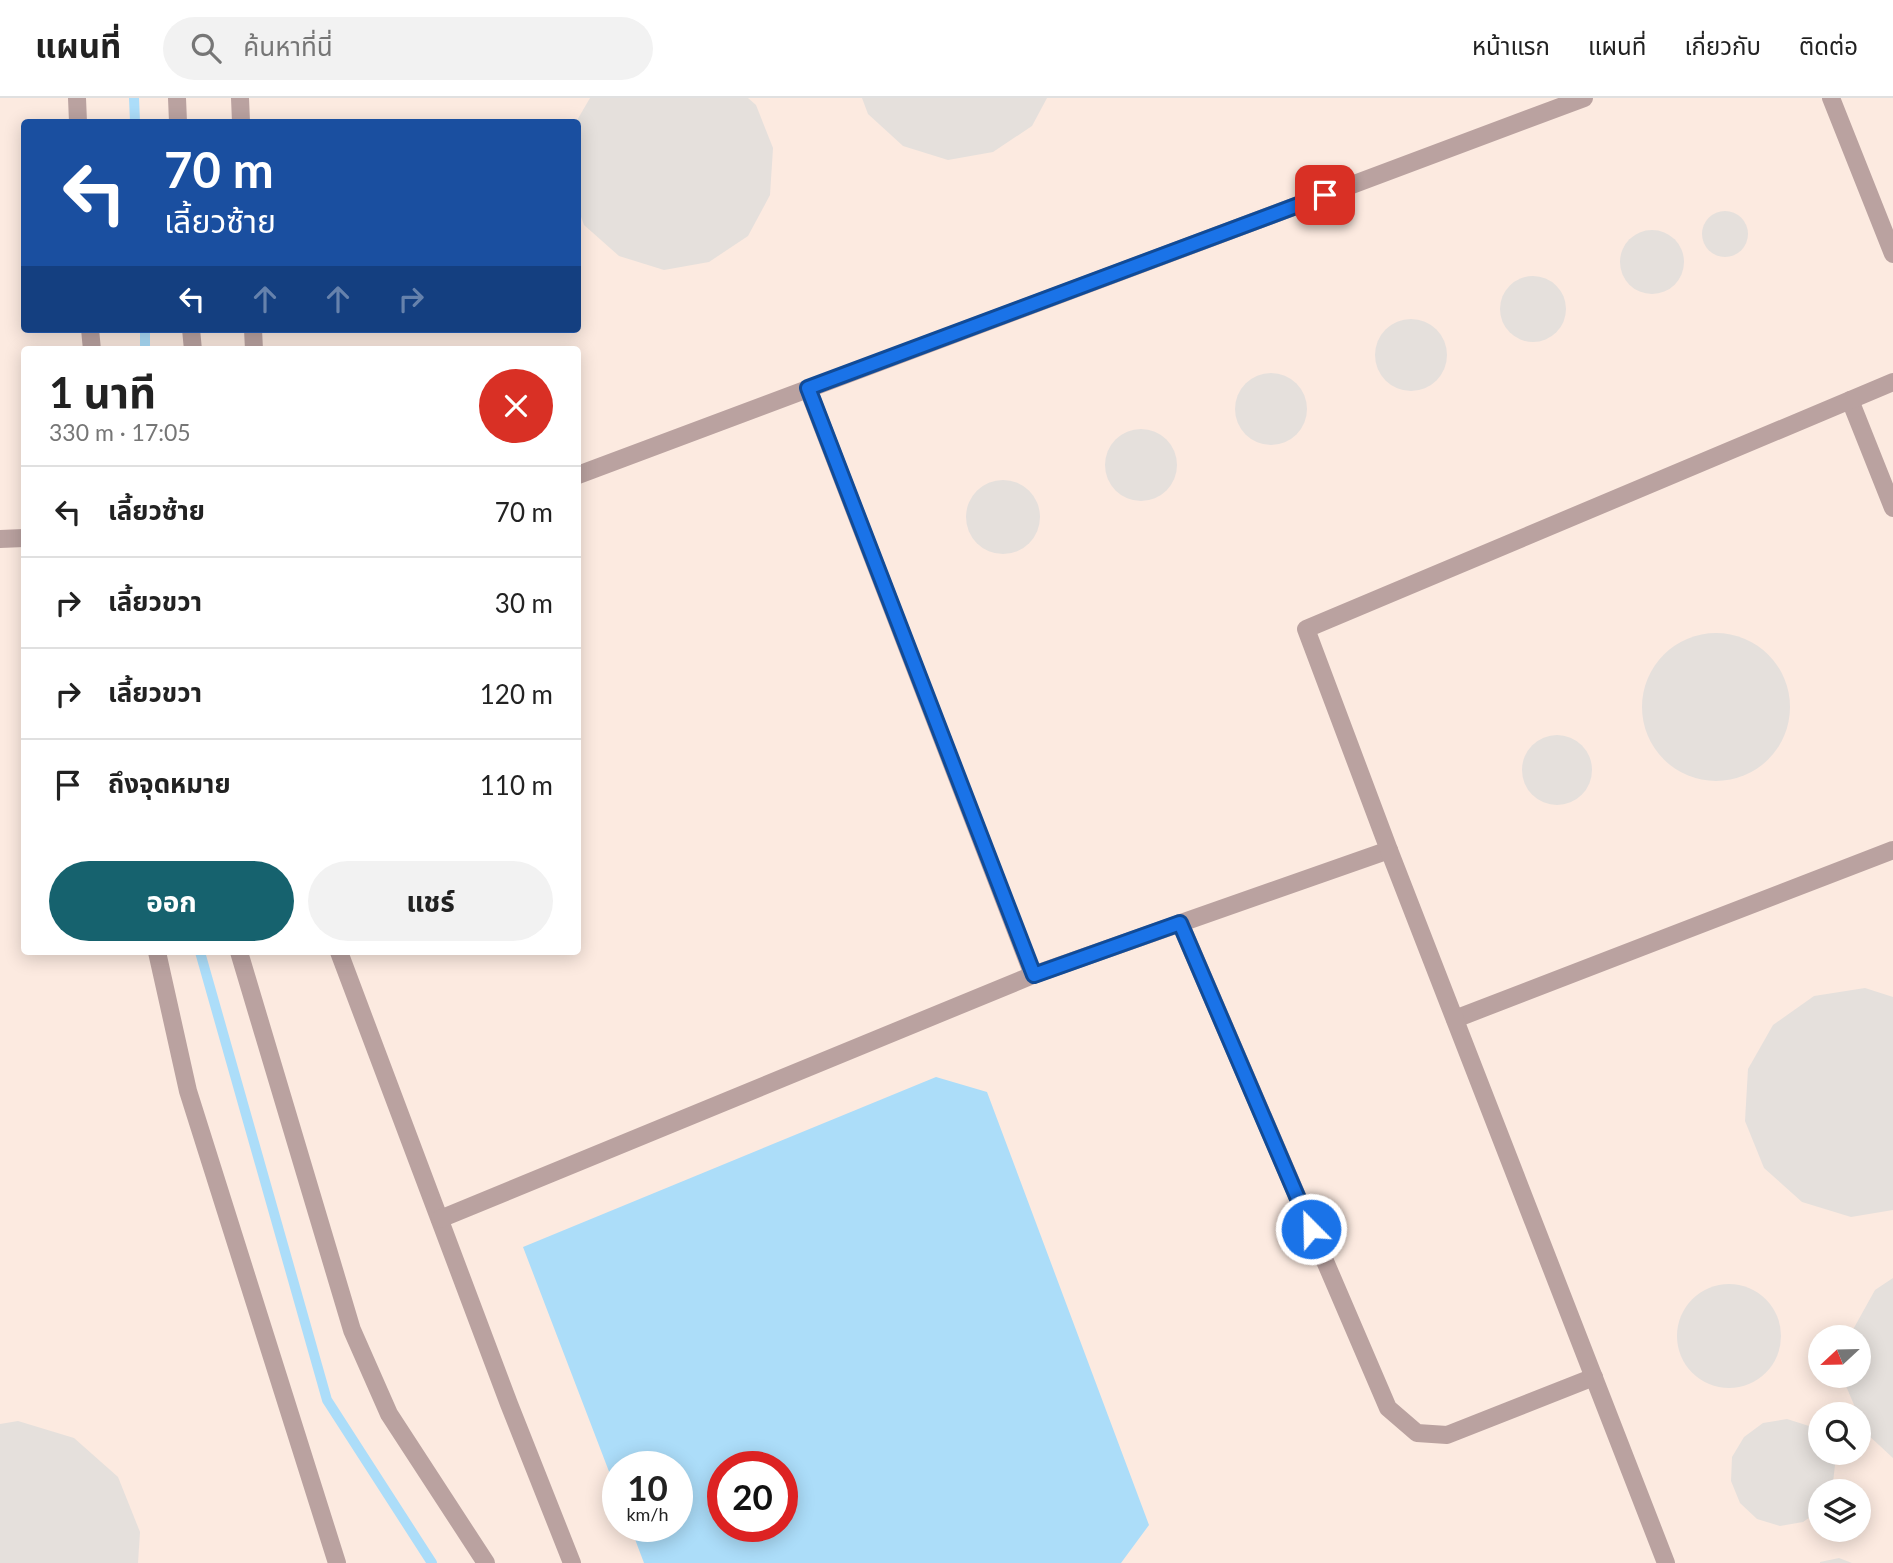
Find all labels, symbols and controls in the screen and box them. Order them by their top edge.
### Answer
search box [163,17,653,80]
text: แผนที่ [35,25,121,65]
icon: search [187,29,225,67]
text: ค้นหาที่นี่ [243,30,333,62]
text: หน้าแรก [1472,31,1550,60]
text: แผนที่ [1588,31,1646,60]
text: เกี่ยวกับ [1684,31,1761,60]
text: ติดต่อ [1799,31,1858,60]
text: 70 m [164,140,274,198]
icon: left [49,147,140,238]
pin [1295,165,1355,225]
icon: arrive [1306,176,1344,214]
text: เลี้ยวซ้าย [164,201,276,240]
icon: left [173,280,211,318]
icon: ahead [246,280,284,318]
icon: ahead [319,280,357,318]
icon: right [392,280,430,318]
text: 1 นาที [49,367,156,417]
button: close [479,369,553,443]
text: 330 m · 17:05 [49,418,191,446]
icon: left [49,493,87,531]
text: เลี้ยวซ้าย [108,494,205,526]
text: 70 m [495,496,553,528]
icon: right [49,584,87,622]
text: เลี้ยวขวา [108,585,202,617]
text: 30 m [495,587,553,619]
icon: right [49,675,87,713]
text: เลี้ยวขวา [108,676,202,708]
text: 120 m [480,678,553,710]
icon: arrive [49,766,87,804]
text: ถึงจุดหมาย [108,767,231,799]
text: 110 m [480,769,553,801]
button: ออก [49,861,294,941]
button: แชร์ [308,861,553,941]
position arrow [1274,1192,1348,1266]
north arrow [1808,1325,1871,1388]
map controls [1808,1325,1871,1542]
button: search [1808,1402,1871,1465]
speed limit sign: 20 [707,1451,798,1542]
text: 10 [627,1466,668,1508]
button: layers [1808,1479,1871,1542]
text: km/h [626,1503,669,1525]

